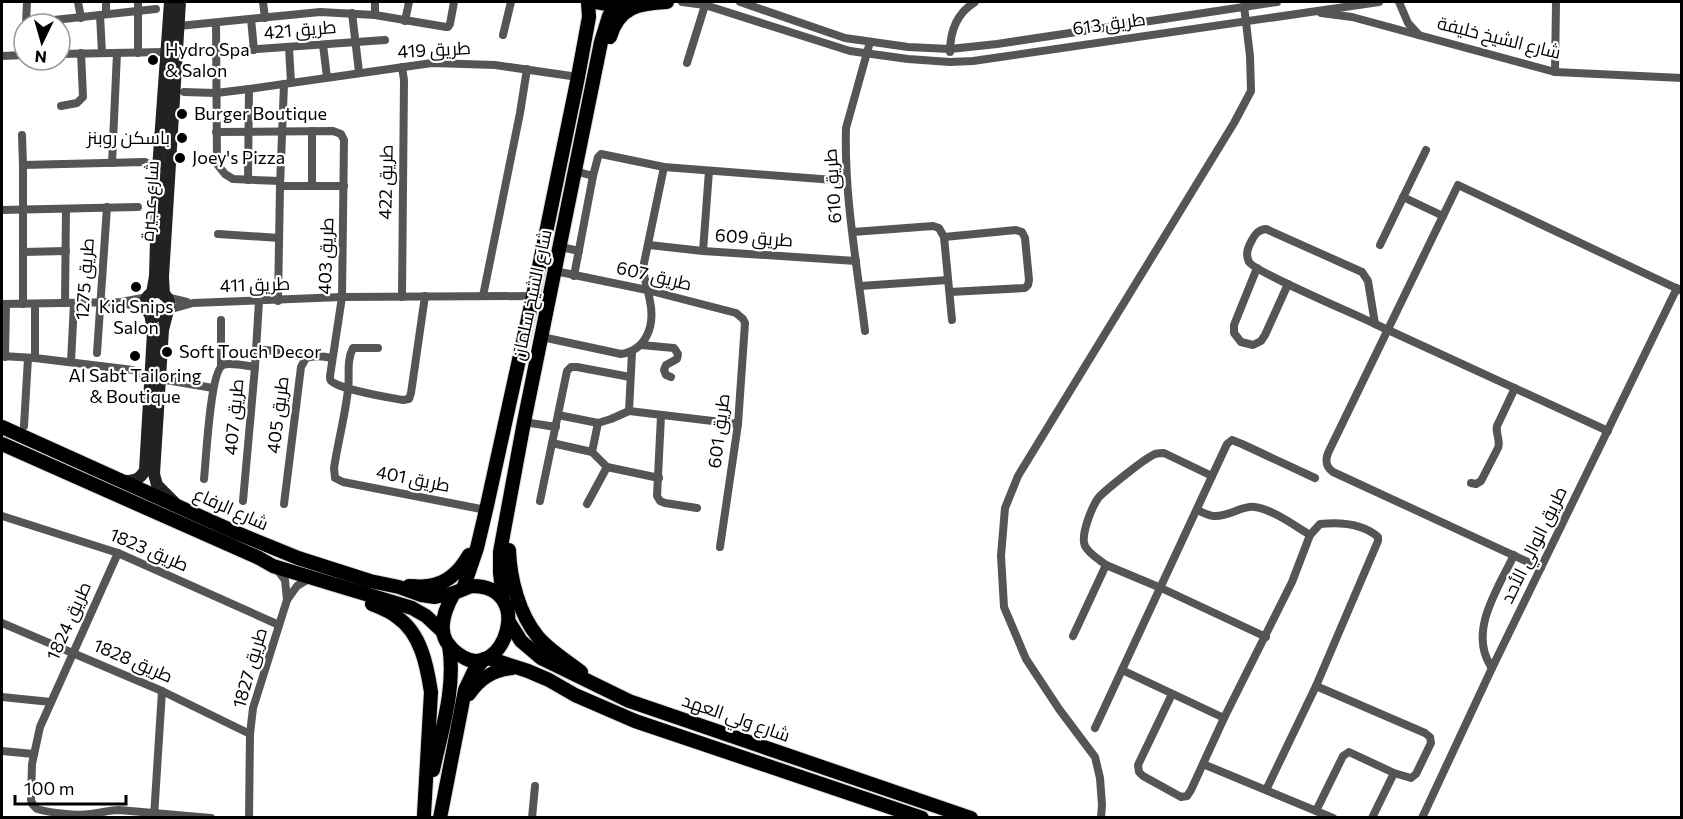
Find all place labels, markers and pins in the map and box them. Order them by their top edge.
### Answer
place label: Hydro Spa & Salon [165,38,250,81]
marker: Hydro Spa & Salon [146,53,160,67]
place label: Burger Boutique [194,102,327,124]
marker: Burger Boutique [175,107,189,121]
place label: باسكن روبنز [86,126,170,149]
marker: باسكن روبنز [175,131,189,145]
place label: Joey's Pizza [192,146,285,168]
marker: Joey's Pizza [173,151,187,165]
marker: Kid Snips Salon [129,280,143,294]
place label: Kid Snips Salon [99,295,173,338]
place label: Soft Touch Decor [179,340,321,362]
marker: Soft Touch Decor [160,345,174,359]
marker: Al Sabt Tailoring & Boutique [128,349,142,363]
place label: Al Sabt Tailoring & Boutique [69,364,202,407]

